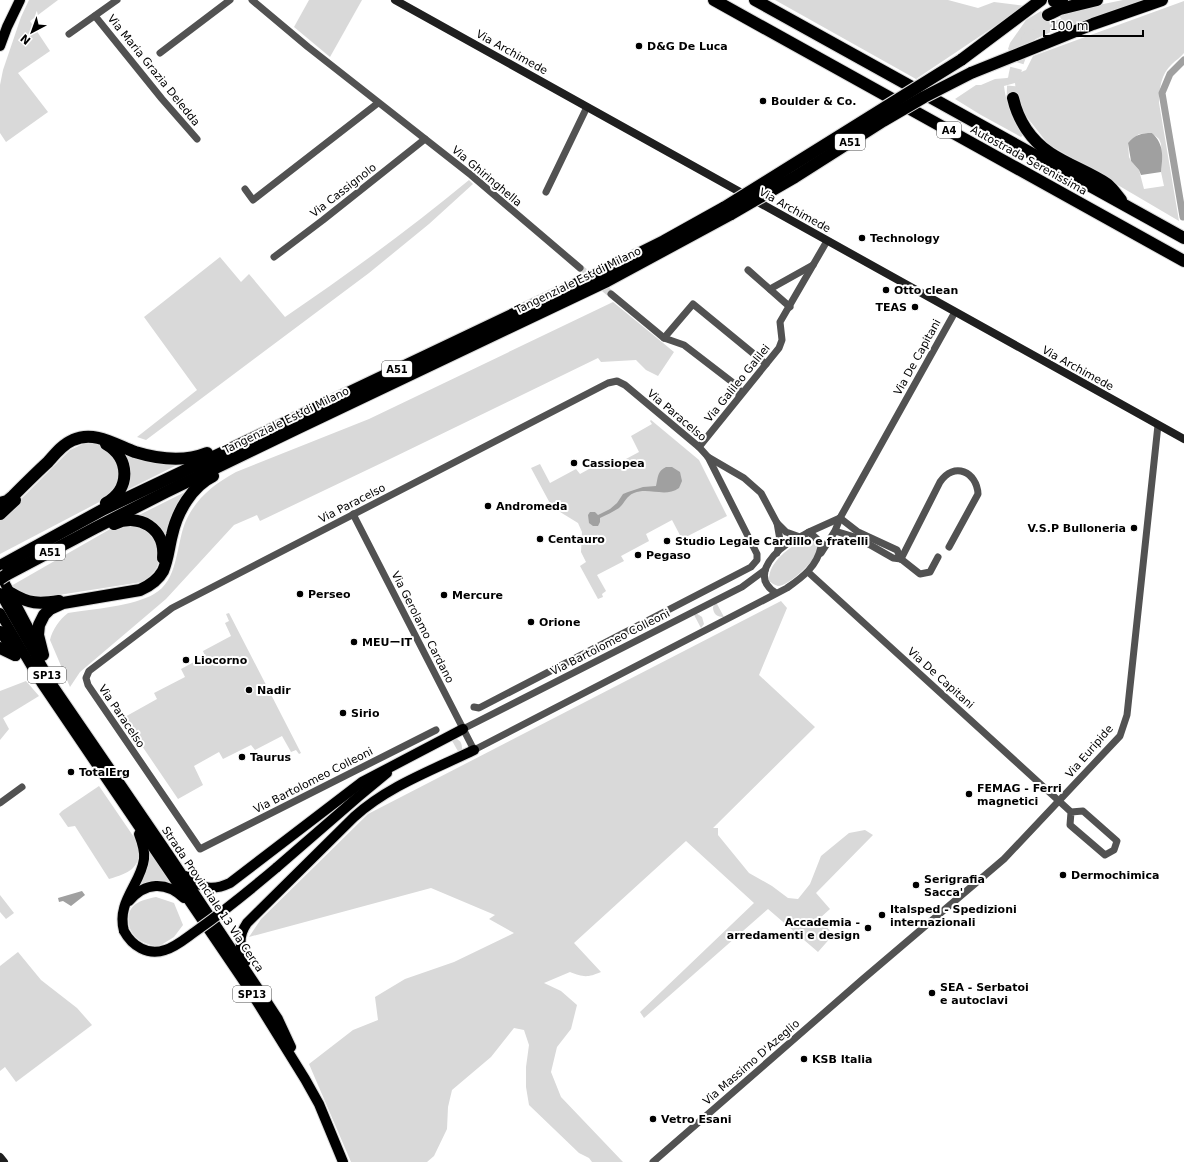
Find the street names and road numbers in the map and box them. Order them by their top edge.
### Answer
street label: Via Maria Grazia Deledda [105,12,202,129]
street label: Via Archimede [474,27,550,78]
road number: A4 [937,122,961,138]
street label: Autostrada Serenissima [968,123,1089,198]
road number: A51 [835,134,865,150]
street label: Via Ghiringhella [449,143,524,209]
street label: Via Cassignolo [308,160,379,220]
street label: Via Archimede [757,185,833,236]
street label: Tangenziale Est di Milano [512,244,643,317]
street label: Via De Capitani [891,317,944,398]
street label: Via Galileo Galilei [702,342,773,425]
street label: Via Archimede [1040,343,1116,394]
road number: A51 [382,361,412,377]
street label: Tangenziale Est di Milano [220,384,351,457]
street label: Via Paracelso [645,387,709,444]
street label: Via Paracelso [317,481,388,526]
road number: A51 [35,544,65,560]
street label: Via Gerolamo Cardano [389,569,457,686]
street label: Via Bartolomeo Colleoni [548,607,672,678]
street label: Via De Capitani [905,645,977,712]
road number: SP13 [28,667,66,683]
street label: Via Paracelso [96,682,148,750]
street label: Via Euripide [1063,722,1116,780]
street label: Via Bartolomeo Colleoni [251,745,375,816]
street label: Strada Provinciale 13 Via Cerca [159,824,266,974]
road number: SP13 [233,986,271,1002]
street label: Via Massimo D'Azeglio [700,1017,802,1108]

